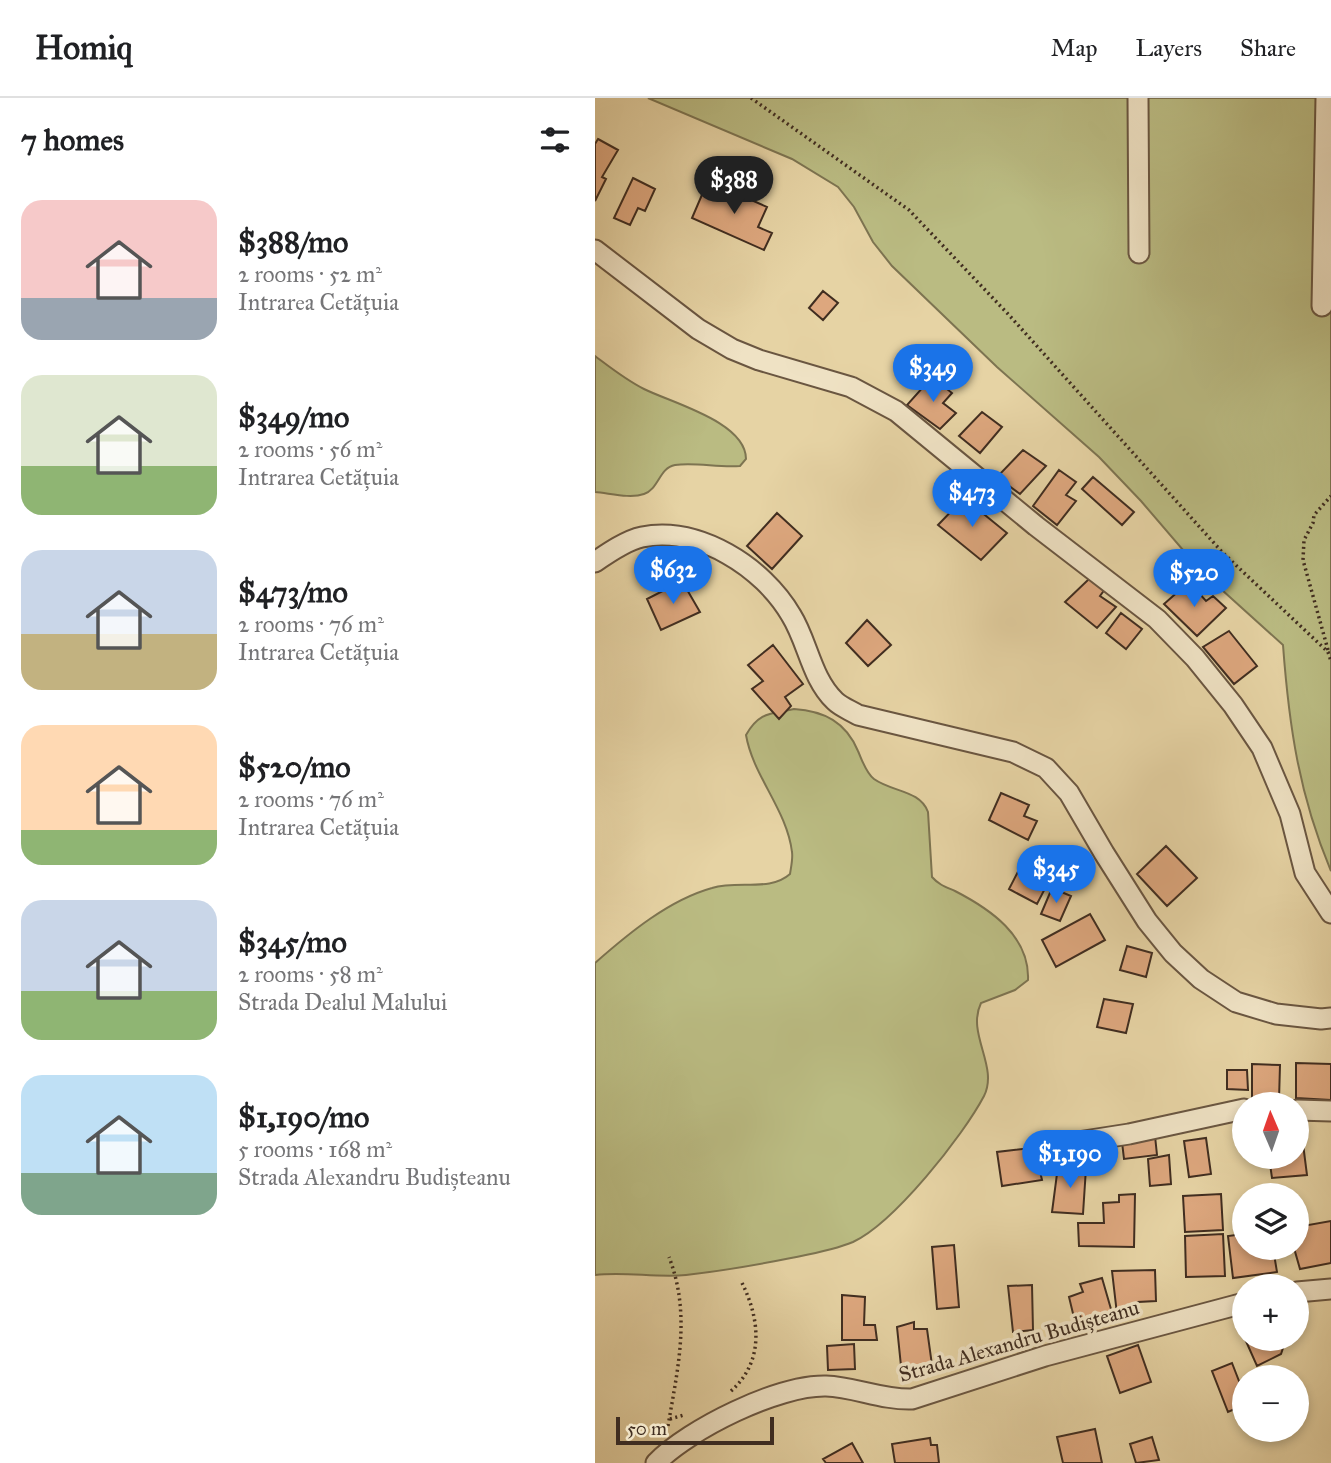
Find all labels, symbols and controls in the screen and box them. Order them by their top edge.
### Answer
text: Homiq [35,28,132,68]
text: Map [1051,33,1098,63]
text: Layers [1136,33,1202,63]
text: Share [1240,33,1296,63]
icon: filters [536,121,574,159]
text: 7 homes [21,122,124,158]
pin: $388 [693,156,775,216]
text: $388 [710,165,758,193]
text: $388/mo [238,224,348,260]
icon: home [77,228,161,312]
text: 2 rooms · 52 m² [238,260,382,288]
text: Intrarea Cetățuia [238,288,399,316]
pin: $349 [892,344,974,404]
text: $349 [909,353,957,381]
text: $349/mo [238,399,349,435]
icon: home [77,403,161,487]
text: 2 rooms · 56 m² [238,435,382,463]
text: Intrarea Cetățuia [238,463,399,491]
pin: $473 [931,470,1013,529]
text: $473 [948,478,996,506]
pin: $632 [632,546,714,606]
pin: $520 [1153,550,1235,609]
text: $632 [650,555,696,583]
text: $520 [1169,558,1219,586]
text: $473/mo [238,574,348,610]
icon: home [77,578,161,662]
text: 2 rooms · 76 m² [238,610,384,638]
text: Intrarea Cetățuia [238,638,399,666]
text: $520/mo [238,749,351,785]
icon: home [77,753,161,837]
text: 2 rooms · 76 m² [238,785,384,813]
text: Intrarea Cetățuia [238,813,399,841]
pin: $345 [1015,846,1097,905]
text: $345 [1033,854,1079,882]
text: $345/mo [238,924,347,960]
icon: home [77,928,161,1012]
text: 2 rooms · 58 m² [238,960,383,988]
text: Strada Dealul Malului [238,988,447,1016]
north arrow [1232,1092,1309,1169]
map controls [1232,1092,1309,1442]
text: $1,190/mo [238,1099,369,1135]
icon: home [77,1103,161,1187]
pin: $1,190 [1013,1130,1127,1190]
text: 5 rooms · 168 m² [238,1135,392,1163]
text: $1,190 [1038,1139,1102,1167]
text: Strada Alexandru Budișteanu [238,1163,511,1191]
button: layers [1232,1183,1309,1260]
button: + [1232,1274,1309,1351]
street label: Strada Alexandru Budișteanu [896,1294,1142,1388]
button: − [1232,1365,1309,1442]
scale bar [616,1414,773,1446]
text: 50 m [627,1417,667,1440]

